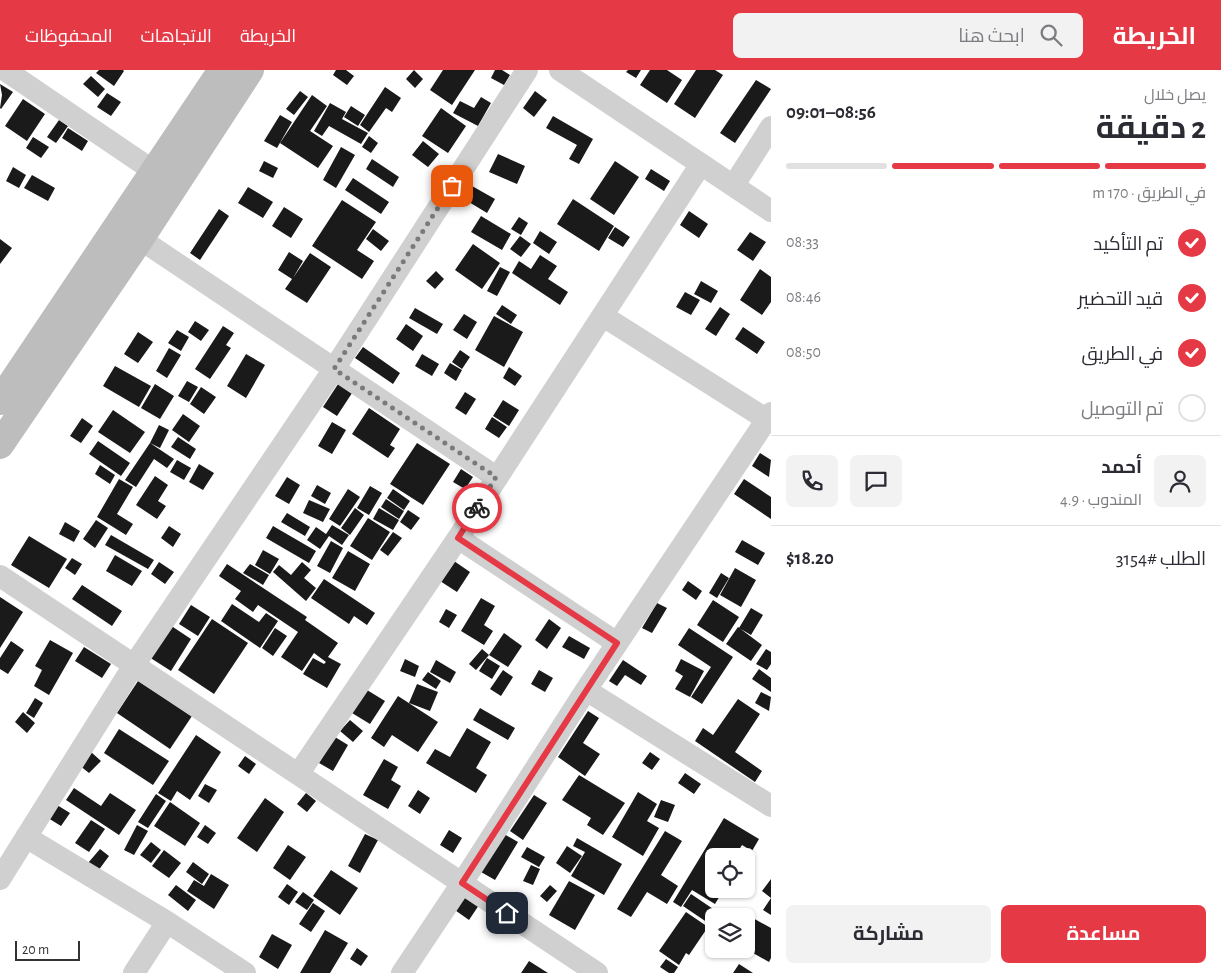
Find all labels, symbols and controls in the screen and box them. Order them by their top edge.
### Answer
search box [733,13,1083,58]
icon: search [1037,21,1065,49]
text: الخريطة [1113,25,1196,49]
text: ابحث هنا [958,27,1025,46]
text: المحفوظات [25,28,113,46]
text: الاتجاهات [141,28,212,46]
text: الخريطة [240,28,296,46]
text: يصل خلال [1144,87,1206,103]
text: 08:56–09:01 [786,103,876,122]
text: 2 دقيقة [1096,112,1206,144]
pin [431,165,473,207]
icon: bag [438,172,466,200]
text: في الطريق · 170 m [1092,185,1206,201]
icon: check [1178,229,1206,257]
text: 08:33 [786,234,819,250]
text: تم التأكيد [1093,235,1163,254]
icon: check [1178,284,1206,312]
text: 08:46 [786,289,821,305]
text: قيد التحضير [1078,290,1163,309]
icon: check [1178,339,1206,367]
text: 08:50 [786,344,821,360]
text: في الطريق [1081,345,1163,364]
text: تم التوصيل [1081,400,1163,419]
button: phone [786,455,838,507]
button: chat [850,455,902,507]
button: person [1154,455,1206,507]
text: أحمد [1101,458,1142,477]
courier [452,483,502,533]
text: المندوب · 4.9 [1060,492,1142,508]
icon: bike [463,494,491,522]
text: $18.20 [786,549,834,568]
text: الطلب #3154 [1116,550,1206,569]
map controls [705,848,755,958]
button: locate [705,848,755,898]
pin [486,892,528,934]
icon: home [493,899,521,927]
button: مشاركة [786,905,991,963]
button: مساعدة [1001,905,1206,963]
button: layers [705,908,755,958]
scale bar [15,938,80,961]
text: 20 m [22,943,49,957]

